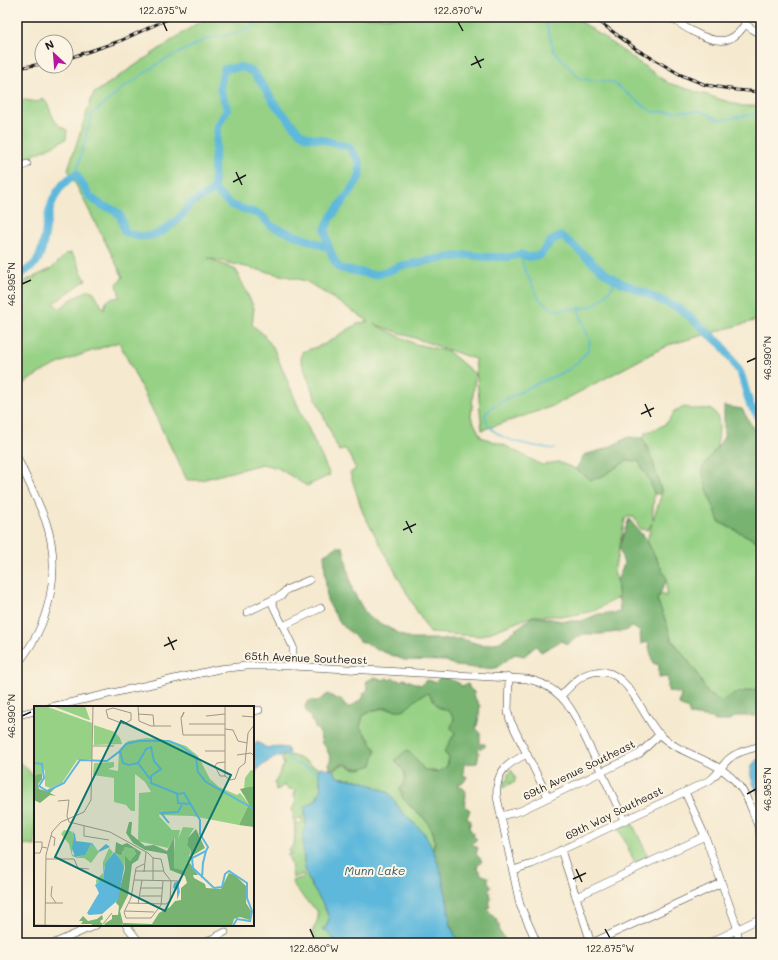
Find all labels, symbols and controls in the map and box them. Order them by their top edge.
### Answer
text: 122.875°W [139,3,188,17]
text: 122.870°W [434,3,483,17]
north arrow [34,34,74,74]
text: N [42,36,56,53]
text: 46.995°N [4,262,18,306]
text: 46.990°N [760,336,774,380]
street label: 65th Avenue Southeast [244,648,368,667]
text: 46.990°N [4,694,18,738]
inset map [34,706,254,926]
street label: 69th Avenue Southeast [520,736,637,803]
text: 46.985°N [760,767,774,811]
street label: 69th Way Southeast [562,782,665,843]
water label: Munn Lake [345,862,405,878]
text: 122.880°W [289,941,339,955]
text: 122.875°W [586,941,635,955]

